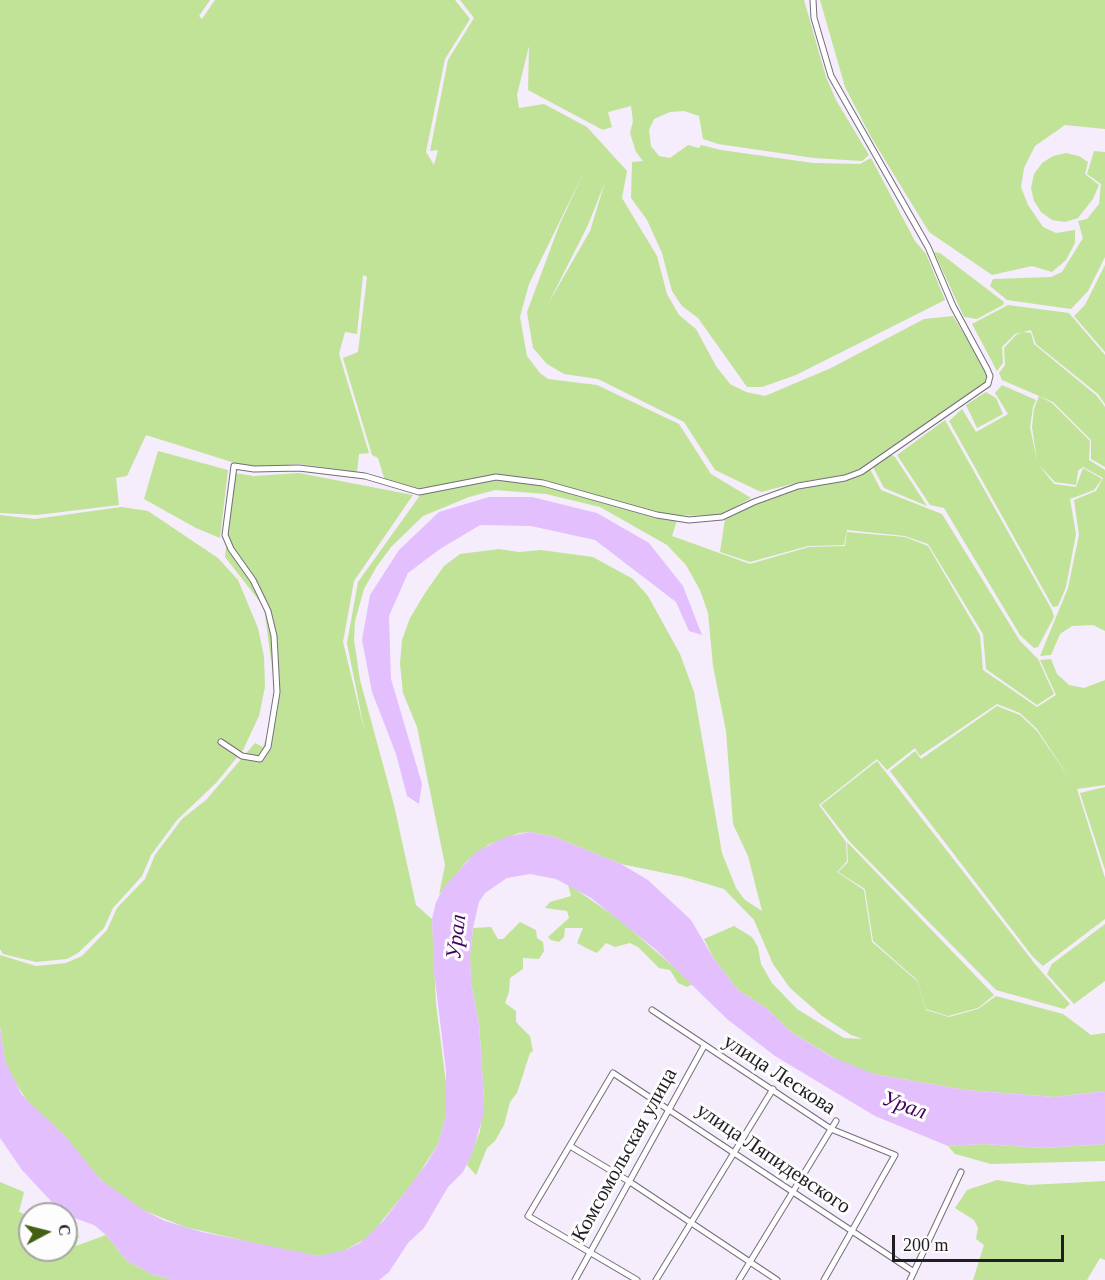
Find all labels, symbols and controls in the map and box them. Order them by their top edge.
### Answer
water label: Урал [441,913,473,961]
street label: улица Лескова [718,1029,840,1121]
street label: Комсомольская улица [567,1064,683,1246]
water label: Урал [878,1086,930,1126]
street label: улица Ляпидевского [691,1098,855,1220]
north arrow [18,1202,78,1262]
text: С [55,1223,74,1237]
scale bar [895,1223,1068,1261]
text: 200 m [903,1235,949,1255]

